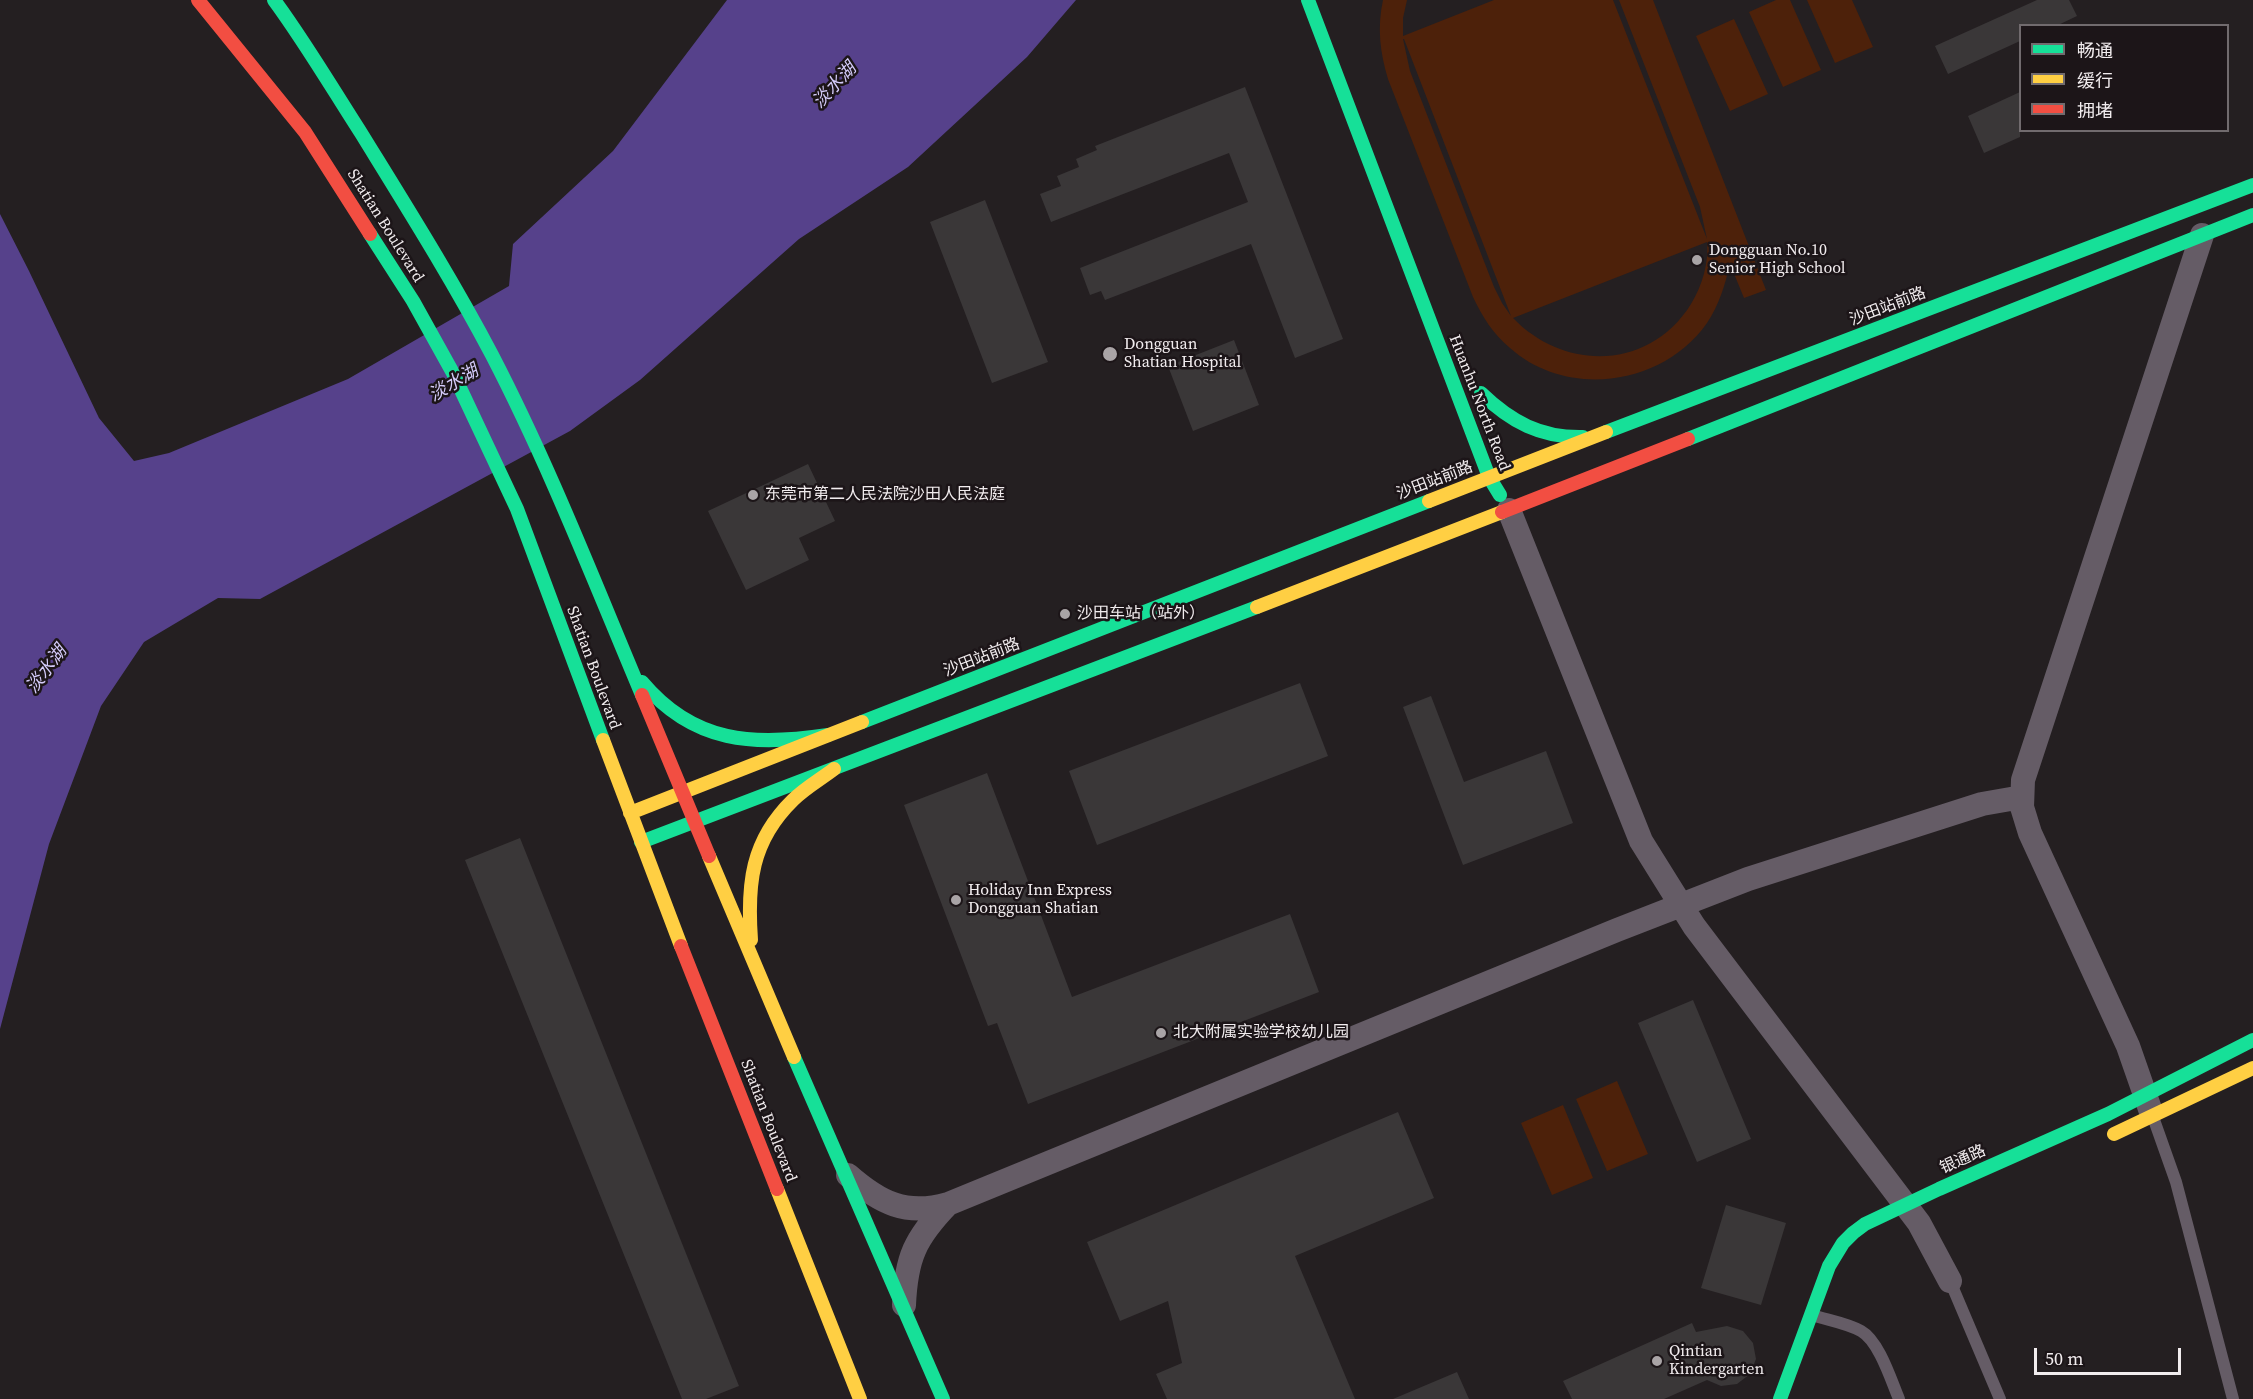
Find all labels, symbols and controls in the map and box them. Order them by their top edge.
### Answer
legend [2019,24,2229,132]
text: 畅通 [2077,38,2113,63]
water label: 淡水湖 [809,59,861,113]
text: 缓行 [2077,68,2113,93]
text: 拥堵 [2077,98,2113,123]
street label: Shatian Boulevard [343,166,427,286]
place label: Dongguan No.10 Senior High School [1709,241,1846,279]
marker: Dongguan No.10 Senior High School [1690,253,1704,267]
street label: 沙田站前路 [1847,284,1929,330]
street label: Huanhu North Road [1444,332,1514,474]
place label: Dongguan Shatian Hospital [1124,335,1241,373]
marker: Dongguan Shatian Hospital [1101,345,1119,363]
water label: 淡水湖 [425,361,483,407]
street label: 沙田站前路 [1394,458,1476,504]
place label: 东莞市第二人民法院沙田人民法庭 [765,485,1005,505]
marker: 东莞市第二人民法院沙田人民法庭 [746,488,760,502]
street label: Shatian Boulevard [562,604,624,732]
place label: 沙田车站（站外） [1077,604,1205,624]
marker: 沙田车站（站外） [1058,607,1072,621]
street label: 沙田站前路 [941,635,1023,681]
water label: 淡水湖 [22,642,72,698]
place label: Holiday Inn Express Dongguan Shatian [968,881,1112,919]
marker: Holiday Inn Express Dongguan Shatian [949,893,963,907]
place label: 北大附属实验学校幼儿园 [1173,1023,1349,1043]
marker: 北大附属实验学校幼儿园 [1154,1026,1168,1040]
street label: Shatian Boulevard [736,1057,800,1185]
street label: 银通路 [1937,1141,1989,1179]
scale bar [2037,1336,2184,1374]
place label: Qintian Kindergarten [1669,1342,1764,1380]
text: 50 m [2045,1346,2083,1371]
marker: Qintian Kindergarten [1650,1354,1664,1368]

